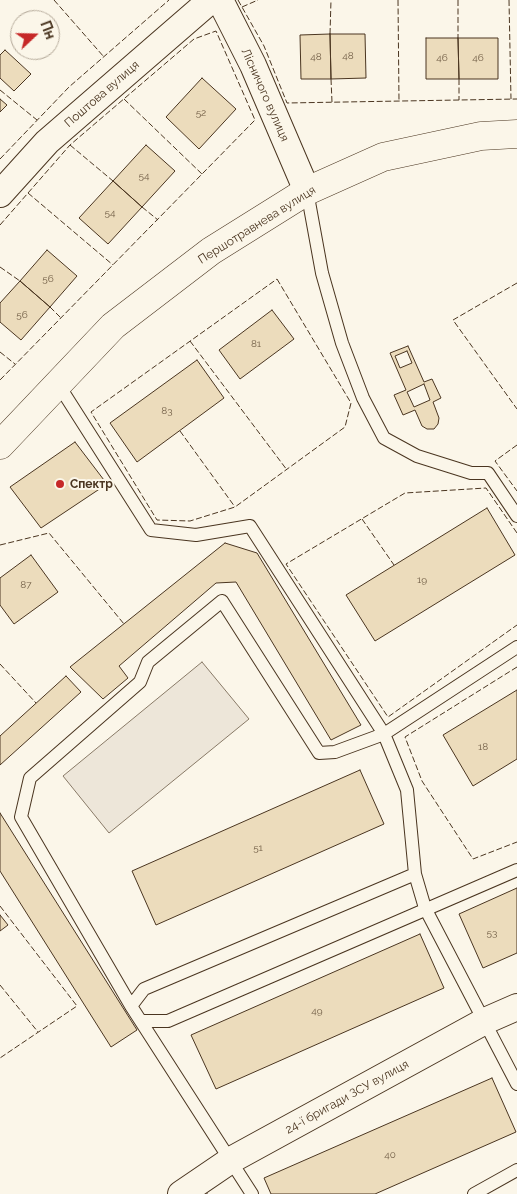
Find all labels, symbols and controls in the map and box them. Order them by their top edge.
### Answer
north arrow [10,10,60,60]
text: Пн [37,18,59,42]
street label: Лісничого вулиця [238,46,292,144]
house number: 48 [342,50,354,62]
house number: 48 [310,51,322,63]
house number: 46 [436,52,448,64]
house number: 46 [472,52,484,64]
street label: Поштова вулиця [62,58,142,130]
house number: 52 [196,107,206,119]
house number: 54 [139,170,149,182]
street label: Першотравнева вулиця [196,183,318,267]
house number: 54 [105,207,115,219]
house number: 56 [42,273,54,285]
house number: 56 [16,309,28,321]
house number: 81 [251,338,261,350]
house number: 83 [161,405,173,417]
place label: Спектр [70,477,113,491]
marker: Спектр [54,478,66,490]
house number: 19 [417,574,427,586]
house number: 87 [20,579,32,591]
house number: 18 [478,741,488,753]
house number: 51 [253,842,263,854]
house number: 53 [487,927,497,939]
house number: 49 [311,1005,323,1017]
street label: 24-ї бригади ЗСУ вулиця [283,1057,411,1137]
house number: 40 [384,1149,396,1161]

